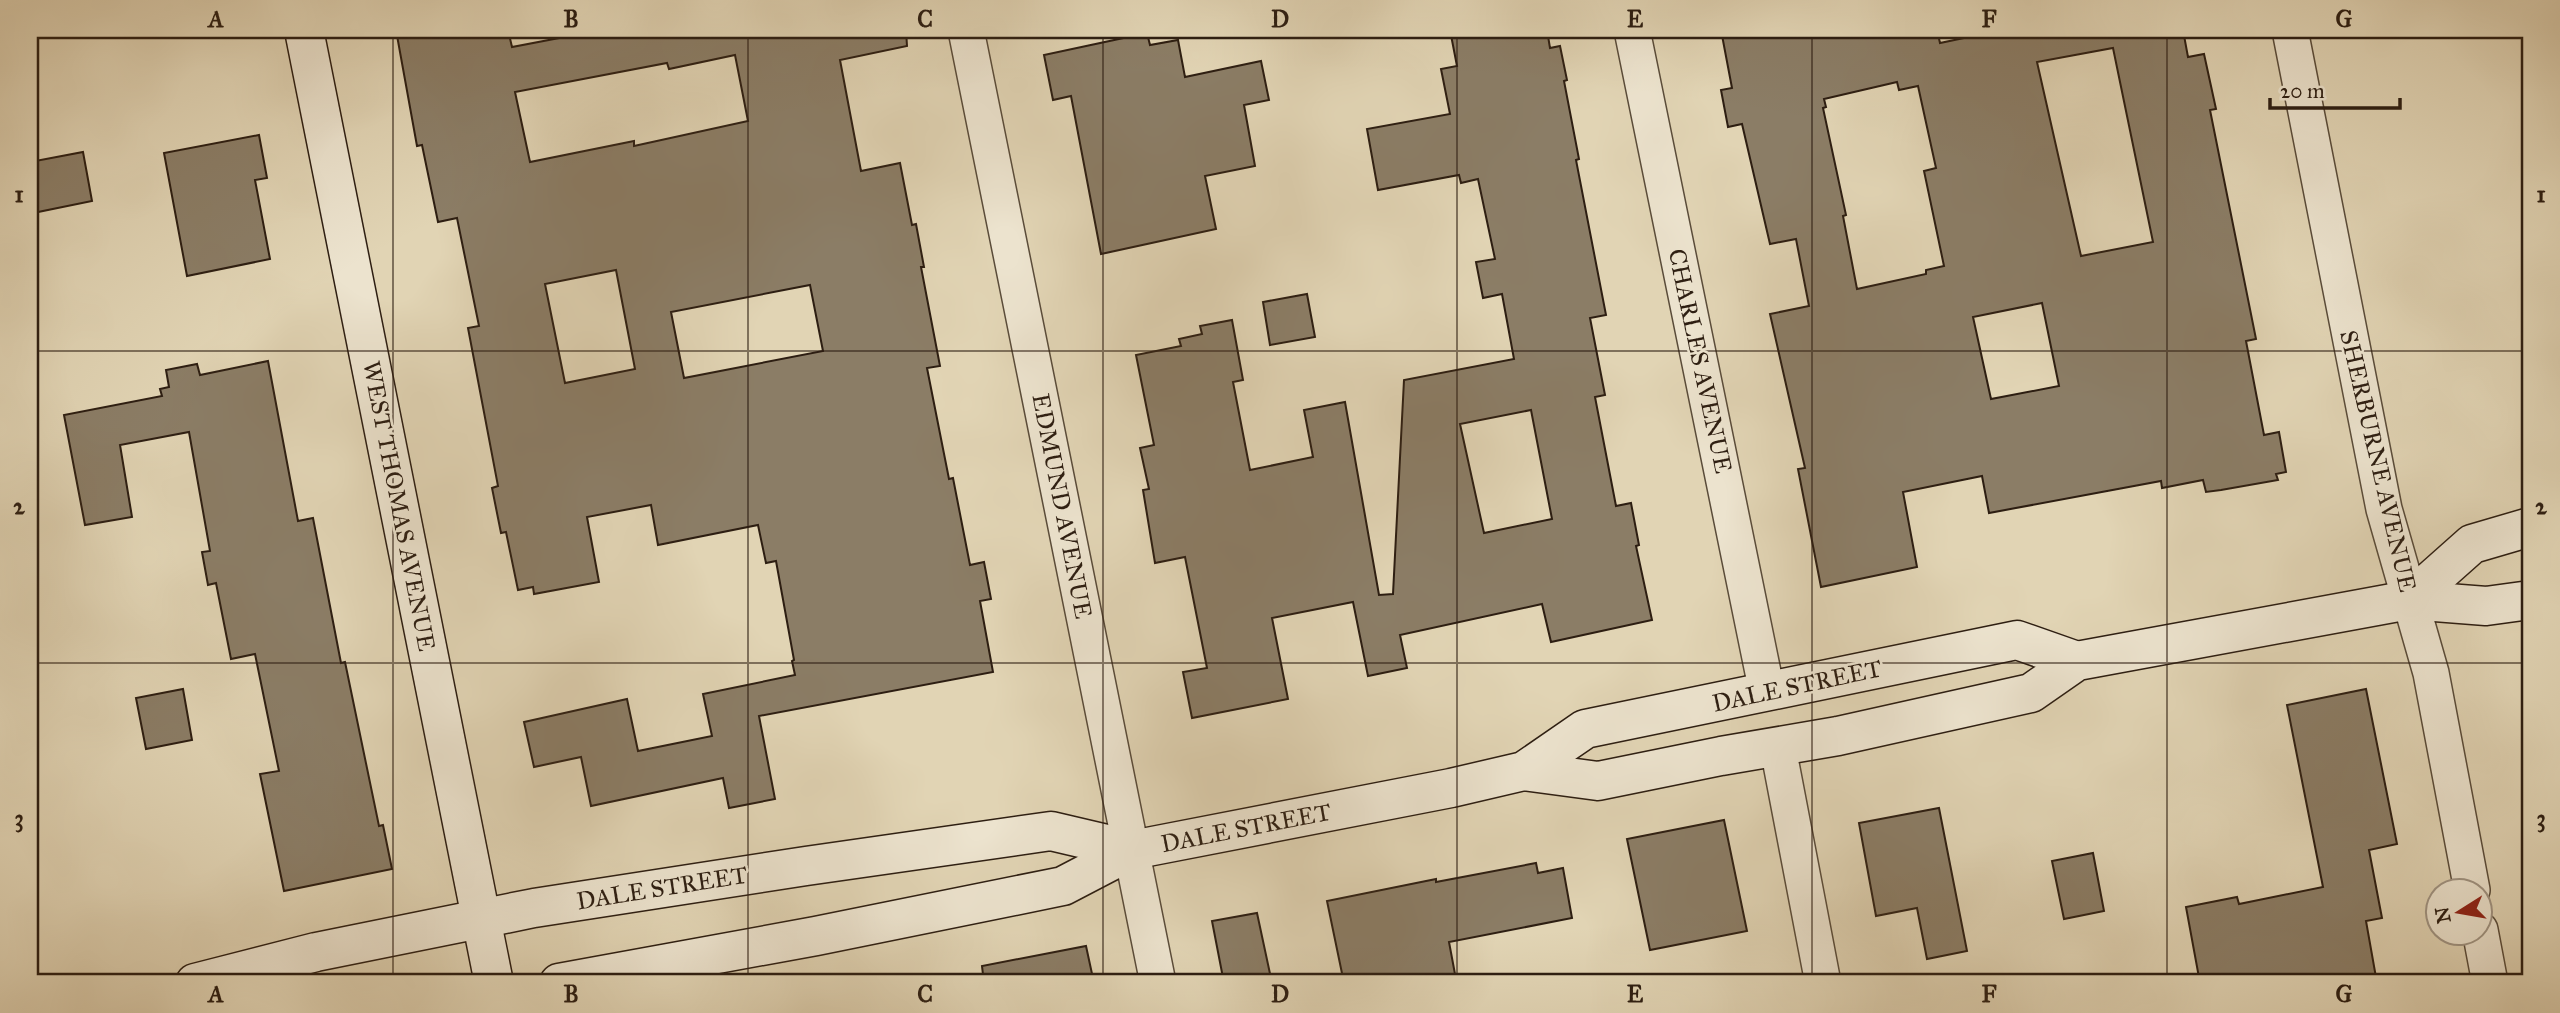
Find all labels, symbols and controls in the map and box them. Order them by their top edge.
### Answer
text: A [206,5,224,33]
text: B [563,5,579,33]
text: C [917,5,933,33]
text: D [1271,5,1289,33]
text: E [1627,5,1644,33]
text: F [1981,5,1997,33]
text: G [2336,5,2353,33]
scale bar [2270,66,2399,110]
text: 20 m [2280,78,2325,104]
text: 1 [14,180,24,208]
text: 1 [2536,180,2546,208]
street label: CHARLES AVENUE [1662,246,1738,476]
street label: SHERBURNE AVENUE [2333,327,2423,595]
street label: WEST THOMAS AVENUE [356,358,442,654]
street label: EDMUND AVENUE [1025,391,1099,621]
text: 2 [13,492,25,520]
text: 2 [2535,492,2547,520]
street label: DALE STREET [1709,653,1885,719]
street label: DALE STREET [1158,797,1334,859]
text: 3 [14,804,24,833]
text: 3 [2536,804,2546,833]
street label: DALE STREET [574,860,750,916]
north arrow [2424,876,2494,946]
text: N [2430,905,2456,925]
text: A [206,980,224,1008]
text: B [563,980,579,1008]
text: C [917,980,933,1008]
text: D [1271,980,1289,1008]
text: E [1627,980,1644,1008]
text: F [1981,980,1997,1008]
text: G [2336,980,2353,1008]

